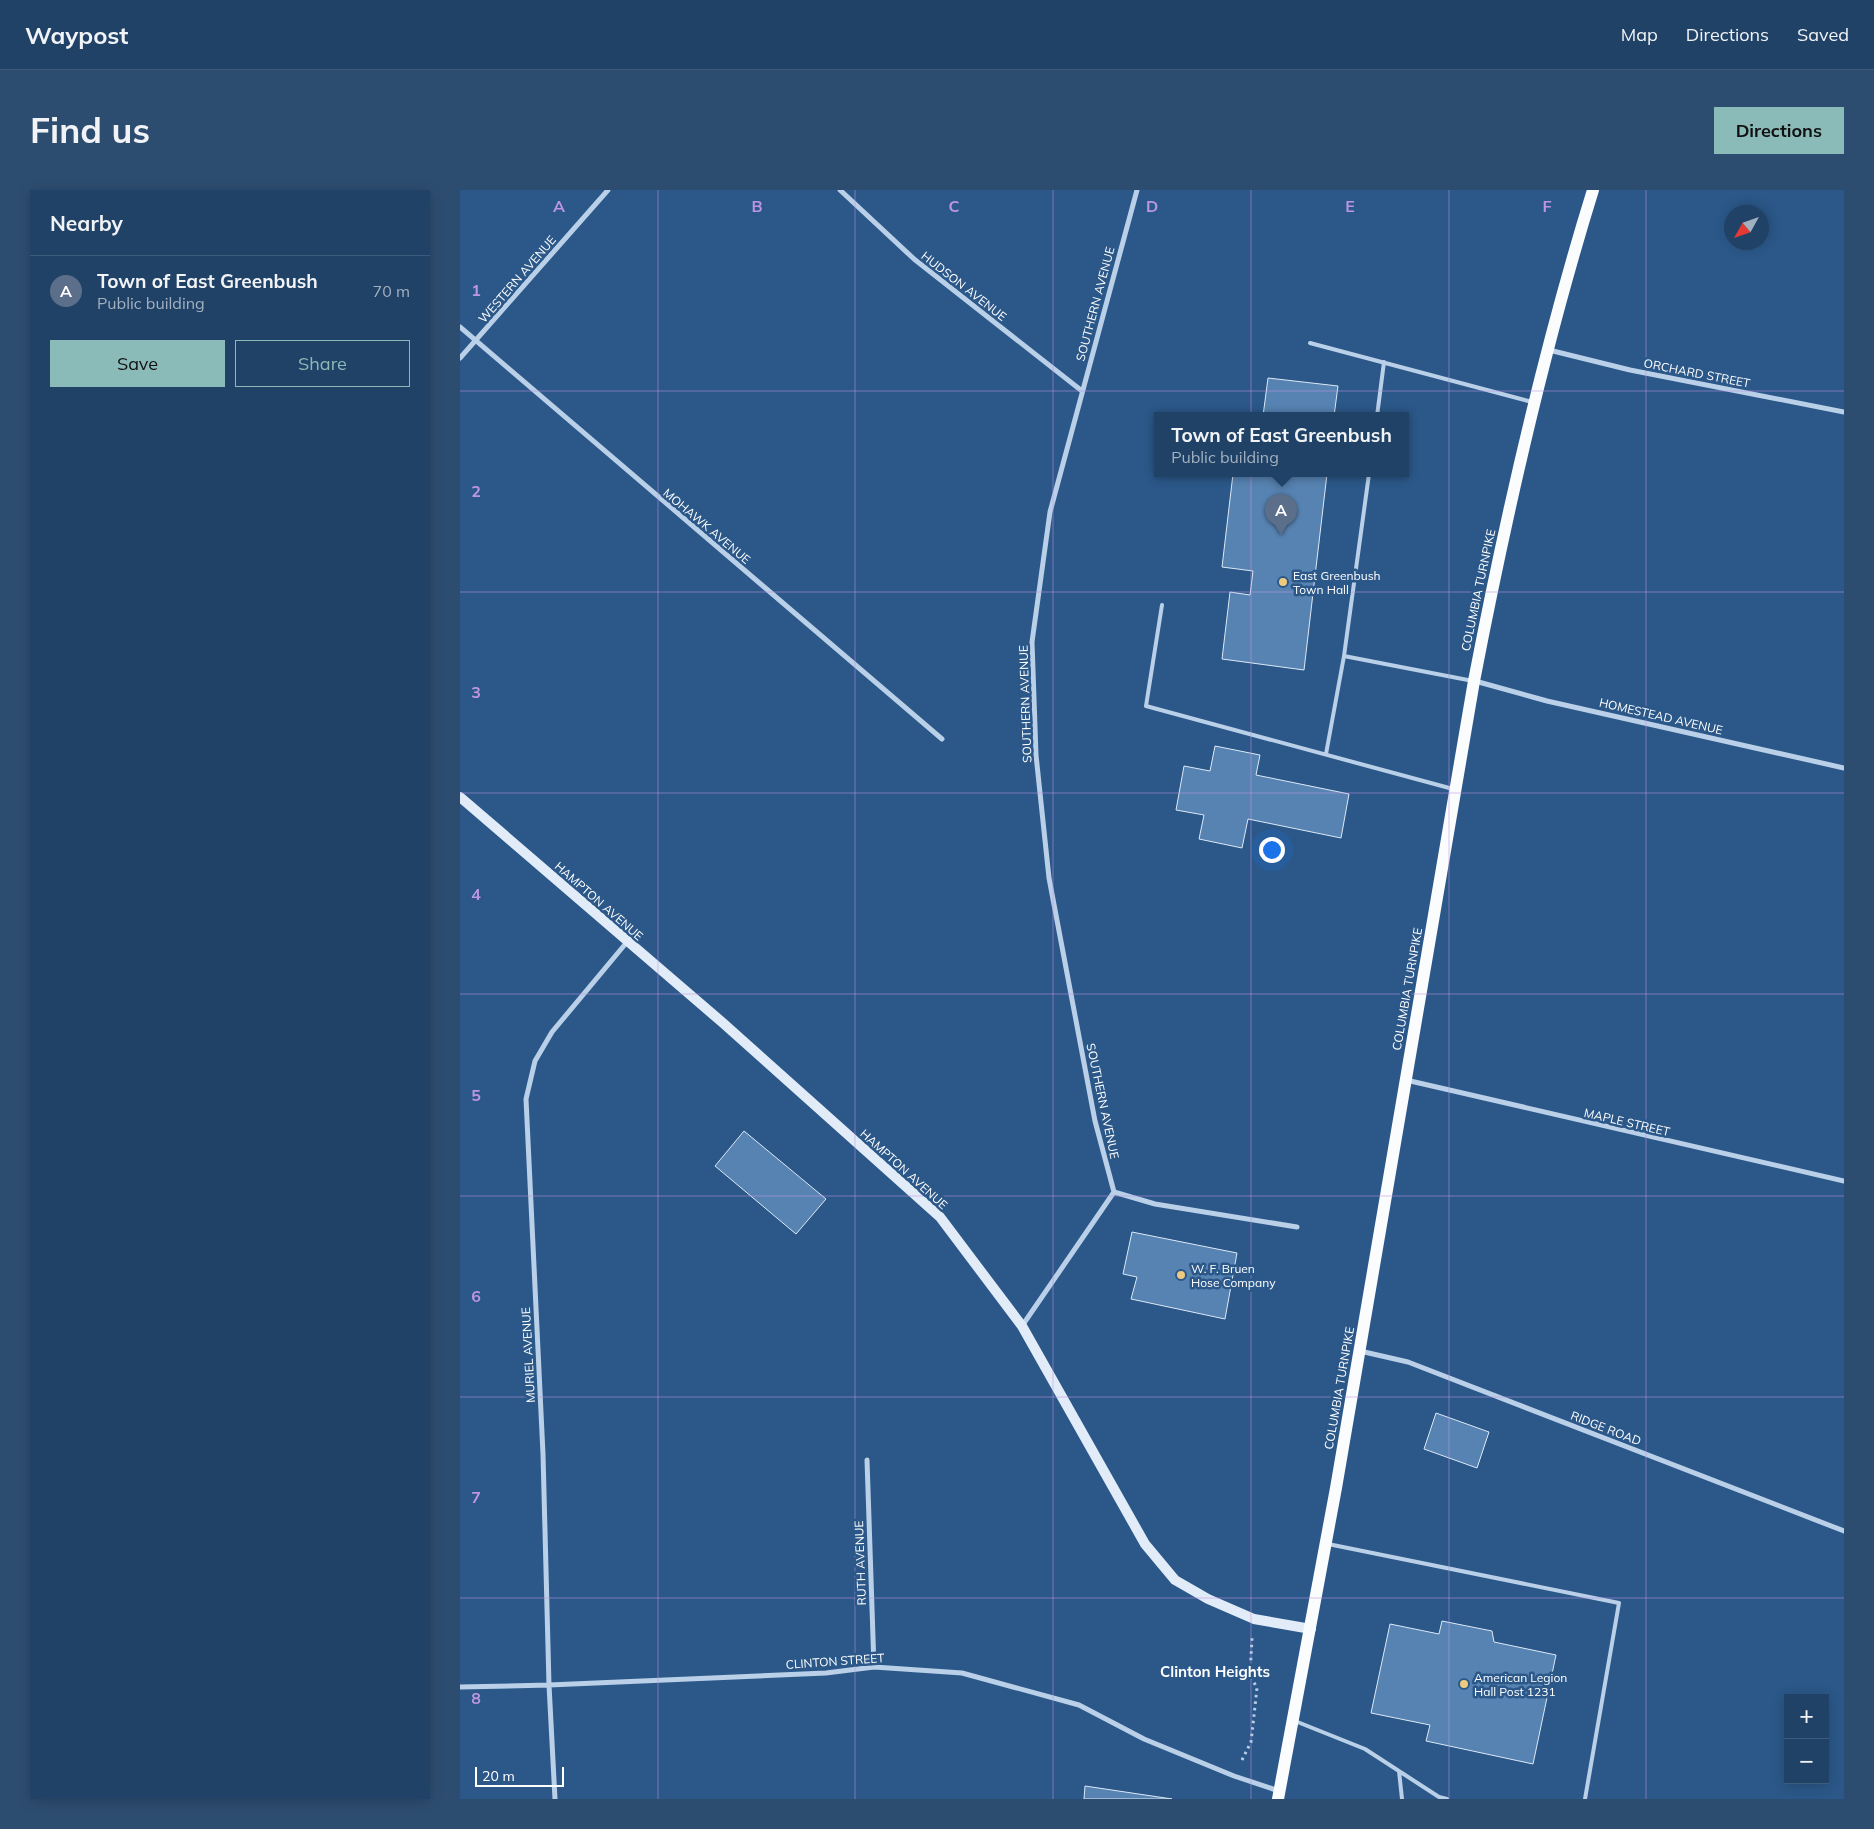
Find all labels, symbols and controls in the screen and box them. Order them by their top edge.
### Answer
text: Waypost [25,20,128,50]
text: Map [1621,23,1658,46]
text: Directions [1686,23,1769,46]
text: Saved [1797,23,1849,46]
button: Directions [1714,107,1844,154]
text: Find us [30,108,150,152]
text: A [553,196,565,216]
text: B [751,196,763,216]
text: C [949,196,960,216]
text: D [1146,196,1158,216]
text: E [1345,196,1355,216]
text: F [1542,196,1552,216]
north arrow [1724,205,1769,250]
text: Nearby [50,210,123,236]
street label: WESTERN AVENUE [475,232,559,326]
street label: SOUTHERN AVENUE [1073,245,1117,363]
street label: HUDSON AVENUE [918,248,1010,324]
text: Town of East Greenbush [97,269,318,293]
text: 1 [471,280,481,300]
text: A [60,281,72,301]
text: 70 m [373,281,410,301]
text: Public building [97,293,205,313]
button: Save [50,340,225,387]
button: Share [235,340,410,387]
street label: ORCHARD STREET [1642,355,1752,391]
popup [1154,412,1409,477]
text: Town of East Greenbush [1171,423,1392,447]
text: Public building [1171,447,1279,467]
text: 2 [471,481,481,501]
street label: MOHAWK AVENUE [660,485,754,567]
pin: A [1265,494,1297,535]
street label: COLUMBIA TURNPIKE [1458,528,1498,652]
place label: East Greenbush Town Hall [1293,568,1381,597]
marker: East Greenbush Town Hall [1277,576,1289,588]
street label: SOUTHERN AVENUE [1015,645,1035,763]
text: 3 [471,682,481,702]
street label: HOMESTEAD AVENUE [1598,694,1724,738]
your location [1259,837,1285,863]
street label: HAMPTON AVENUE [552,858,646,944]
text: 4 [471,884,481,904]
street label: COLUMBIA TURNPIKE [1389,926,1425,1052]
street label: SOUTHERN AVENUE [1083,1042,1123,1160]
text: 5 [471,1085,481,1105]
street label: MAPLE STREET [1583,1105,1672,1139]
street label: HAMPTON AVENUE [857,1126,951,1212]
place label: W. F. Bruen Hose Company [1191,1261,1276,1290]
marker: W. F. Bruen Hose Company [1175,1269,1187,1281]
text: 6 [471,1286,481,1306]
street label: MURIEL AVENUE [518,1307,538,1403]
street label: COLUMBIA TURNPIKE [1321,1325,1357,1451]
street label: RIDGE ROAD [1569,1408,1643,1448]
text: 7 [471,1487,481,1507]
street label: RUTH AVENUE [851,1520,869,1606]
street label: CLINTON STREET [785,1650,886,1672]
district label: Clinton Heights [1160,1662,1270,1681]
place label: American Legion Hall Post 1231 [1474,1670,1567,1699]
marker: American Legion Hall Post 1231 [1458,1678,1470,1690]
text: 8 [471,1688,481,1708]
map controls [1784,1694,1829,1784]
button: + [1784,1694,1829,1739]
button: − [1784,1739,1829,1784]
scale bar [475,1764,564,1787]
text: 20 m [482,1767,515,1785]

